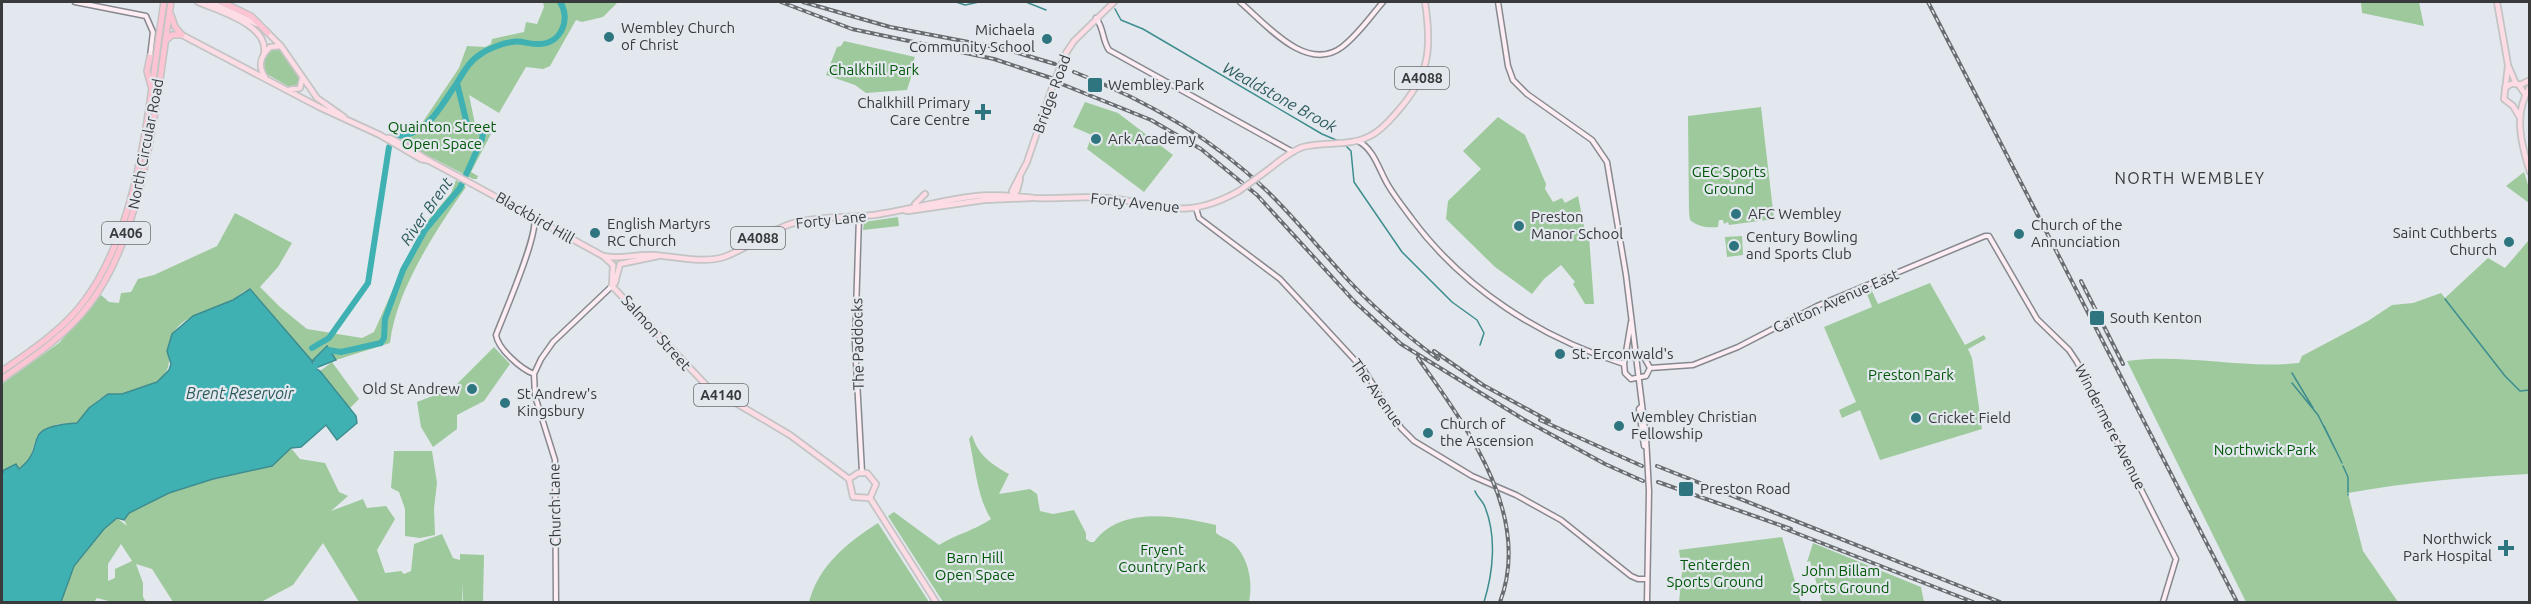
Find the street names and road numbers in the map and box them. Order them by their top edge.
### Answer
street label: Bridge Road [1029,52,1074,136]
road number: A4088 [1395,67,1449,89]
street label: North Circular Road [125,77,166,211]
street label: Blackbird Hill [493,188,578,247]
street label: Forty Avenue [1090,189,1180,216]
street label: Forty Lane [795,207,867,232]
road number: A406 [102,222,150,244]
road number: A4088 [731,227,785,249]
street label: Carlton Avenue East [1770,265,1901,336]
street label: Salmon Street [618,292,695,374]
street label: The Paddocks [848,298,867,390]
street label: The Avenue [1348,355,1407,430]
street label: Windermere Avenue [2071,361,2149,492]
road number: A4140 [694,384,748,406]
street label: Church Lane [545,463,564,547]

